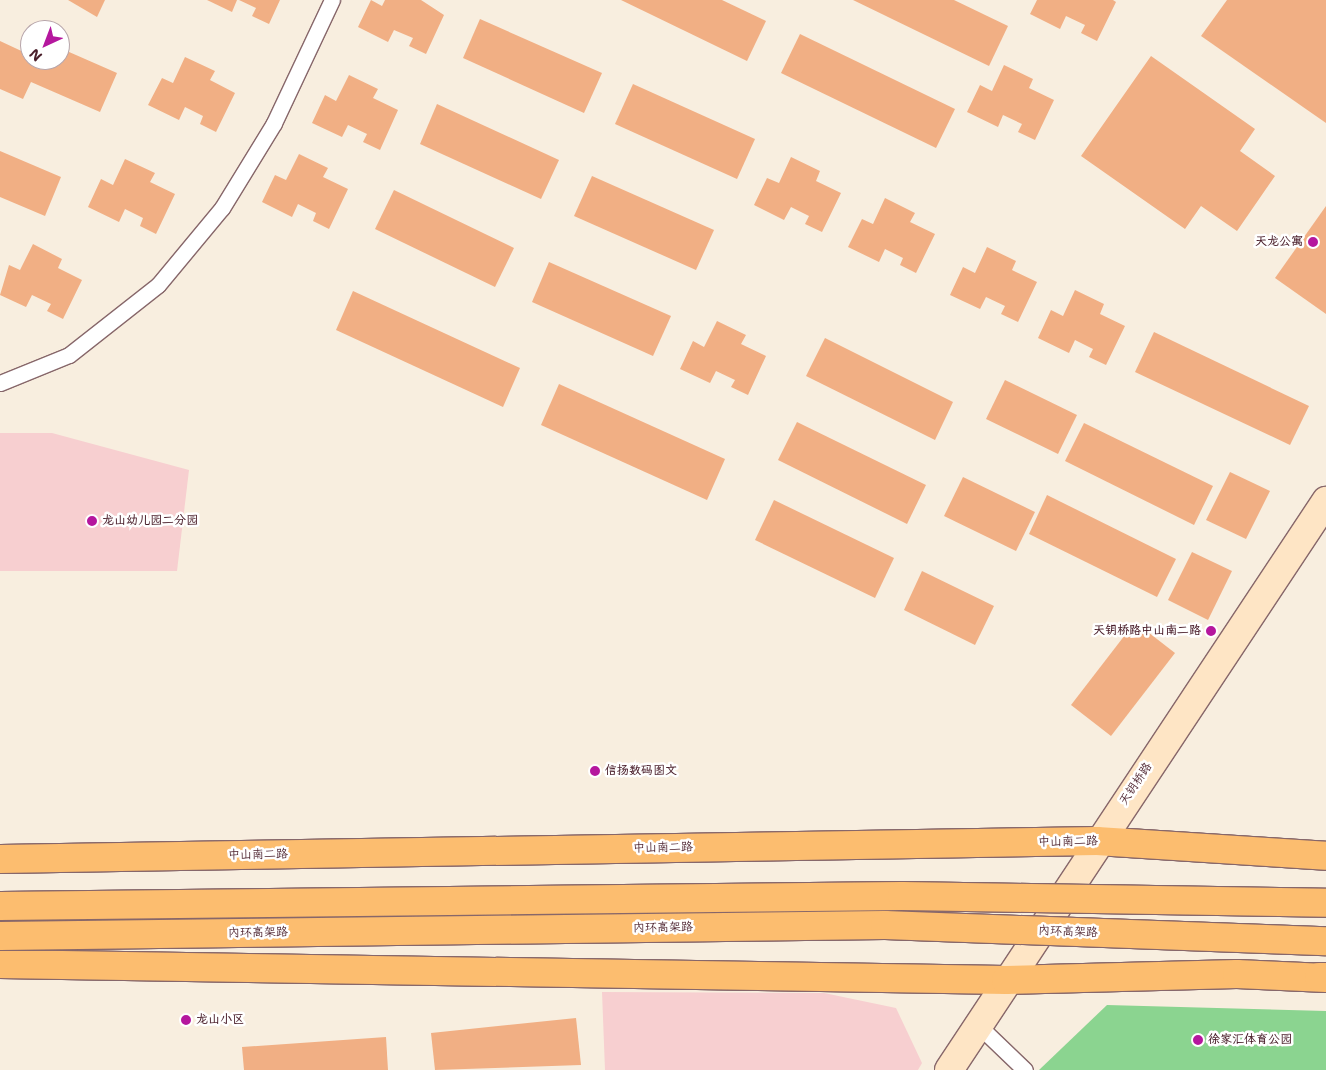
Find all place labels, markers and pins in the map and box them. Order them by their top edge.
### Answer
place label: 天龙公寓 [1255,235,1303,249]
marker: 天龙公寓 [1307,236,1319,248]
place label: 龙山幼儿园二分园 [102,514,198,528]
marker: 龙山幼儿园二分园 [86,515,98,527]
place label: 天钥桥路中山南二路 [1093,624,1201,638]
marker: 天钥桥路中山南二路 [1205,625,1217,637]
place label: 信扬数码图文 [605,764,677,778]
marker: 信扬数码图文 [589,765,601,777]
place label: 龙山小区 [196,1013,244,1027]
marker: 龙山小区 [180,1014,192,1026]
place label: 徐家汇体育公园 [1208,1033,1292,1047]
marker: 徐家汇体育公园 [1192,1034,1204,1046]

